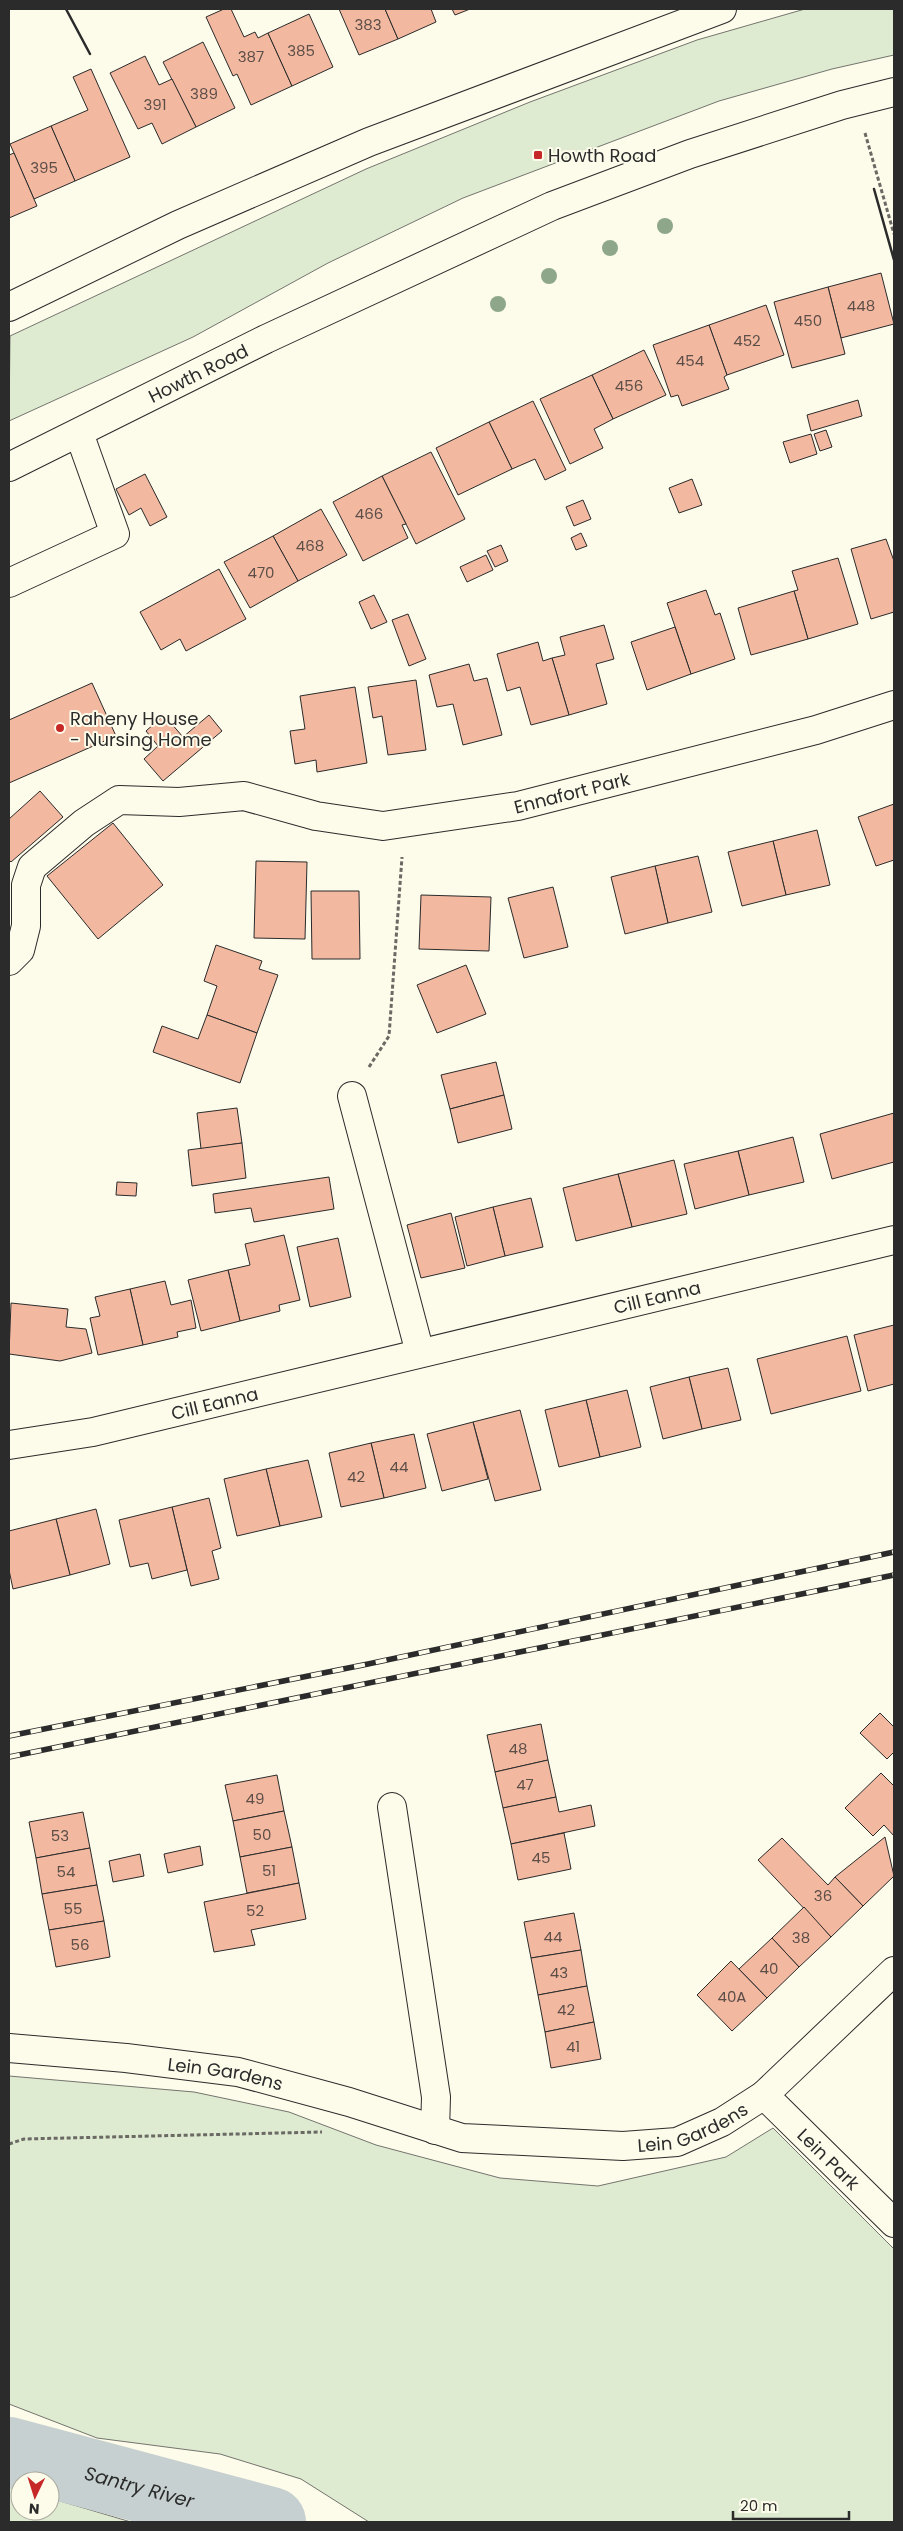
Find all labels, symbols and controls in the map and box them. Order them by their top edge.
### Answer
house number: 383 [354,14,382,35]
house number: 385 [287,40,315,61]
house number: 387 [238,46,264,67]
house number: 389 [190,83,218,104]
house number: 391 [143,94,167,115]
place label: Howth Road [548,143,656,168]
marker: Howth Road [532,149,544,161]
house number: 395 [30,157,58,178]
house number: 448 [847,295,875,316]
house number: 450 [794,310,822,331]
house number: 452 [733,330,761,351]
street label: Howth Road [144,338,252,408]
house number: 454 [676,350,704,371]
house number: 456 [615,375,643,396]
house number: 466 [355,503,383,524]
house number: 468 [296,535,324,556]
house number: 470 [247,562,275,583]
place label: Raheny House - Nursing Home [70,706,212,752]
marker: Raheny House - Nursing Home [54,722,66,734]
street label: Ennafort Park [511,765,633,819]
street label: Cill Eanna [611,1274,703,1319]
street label: Cill Eanna [169,1380,261,1425]
house number: 44 [390,1456,408,1477]
house number: 42 [347,1466,365,1487]
house number: 48 [509,1738,527,1759]
house number: 47 [516,1774,534,1795]
house number: 49 [246,1788,264,1809]
house number: 50 [253,1824,271,1845]
house number: 53 [51,1825,69,1846]
house number: 45 [532,1847,550,1868]
house number: 51 [262,1860,276,1881]
house number: 54 [57,1861,75,1882]
house number: 36 [814,1885,832,1906]
house number: 55 [64,1898,82,1919]
house number: 52 [246,1900,264,1921]
house number: 44 [544,1926,562,1947]
house number: 38 [792,1927,810,1948]
house number: 56 [71,1934,89,1955]
house number: 40 [760,1958,778,1979]
house number: 43 [550,1962,568,1983]
house number: 40A [718,1986,746,2007]
house number: 42 [557,1999,575,2020]
house number: 41 [566,2036,580,2057]
street label: Lein Gardens [166,2051,286,2096]
street label: Lein Gardens [637,2096,752,2157]
street label: Lein Park [792,2122,866,2196]
water label: Santry River [82,2459,198,2515]
north arrow [10,2471,60,2521]
scale bar [733,2488,849,2520]
text: 20 m [740,2495,778,2516]
text: N [28,2499,40,2519]

